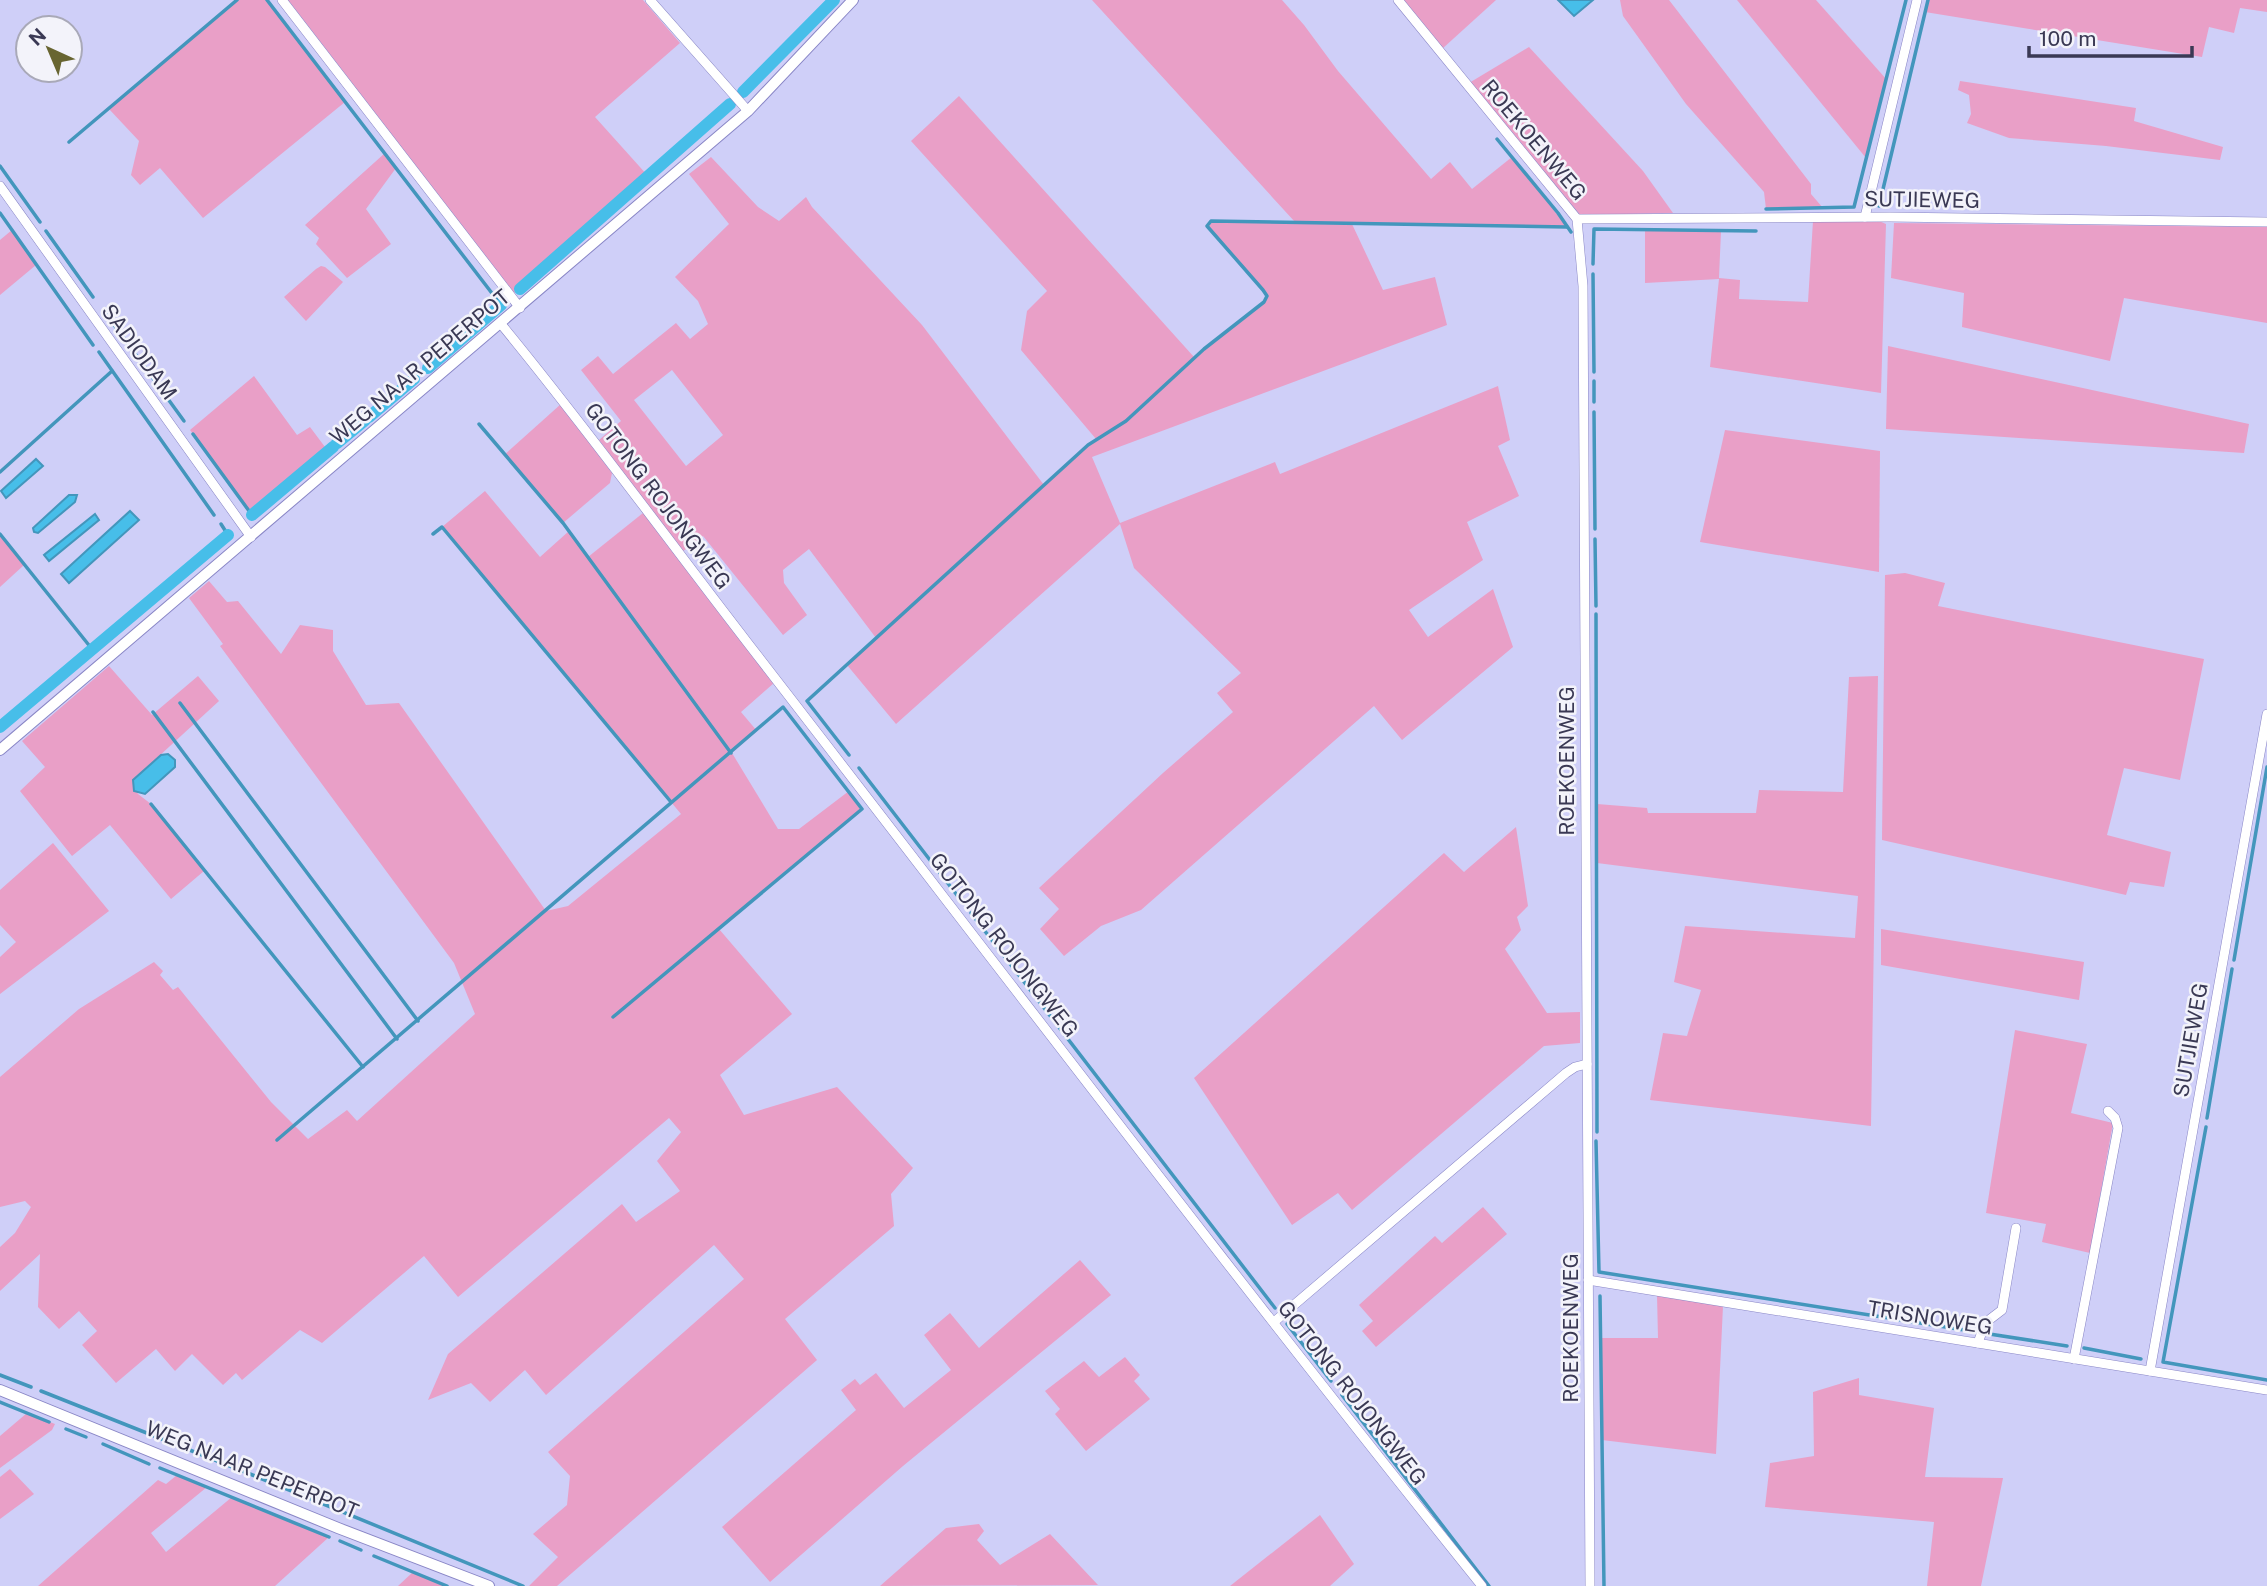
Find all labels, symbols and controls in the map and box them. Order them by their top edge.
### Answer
north arrow [14,14,84,84]
scale bar [2029,14,2192,58]
text: N [24,24,50,50]
text: 100 m [2039,26,2096,51]
street label: ROEKOENWEG [1477,74,1592,205]
street label: SUTJIEWEG [1864,186,1980,213]
street label: WEG NAAR PEPERPOT [325,284,515,449]
street label: SADIODAM [96,299,182,404]
street label: GOTONG ROJONGWEG [580,398,737,594]
street label: ROEKOENWEG [1554,686,1579,836]
street label: GOTONG ROJONGWEG [925,848,1084,1042]
street label: SUTJIEWEG [2168,981,2213,1099]
street label: ROEKOENWEG [1558,1253,1583,1403]
street label: TRISNOWEG [1866,1295,1994,1340]
street label: GOTONG ROJONGWEG [1273,1296,1432,1490]
street label: WEG NAAR PEPERPOT [142,1415,362,1524]

